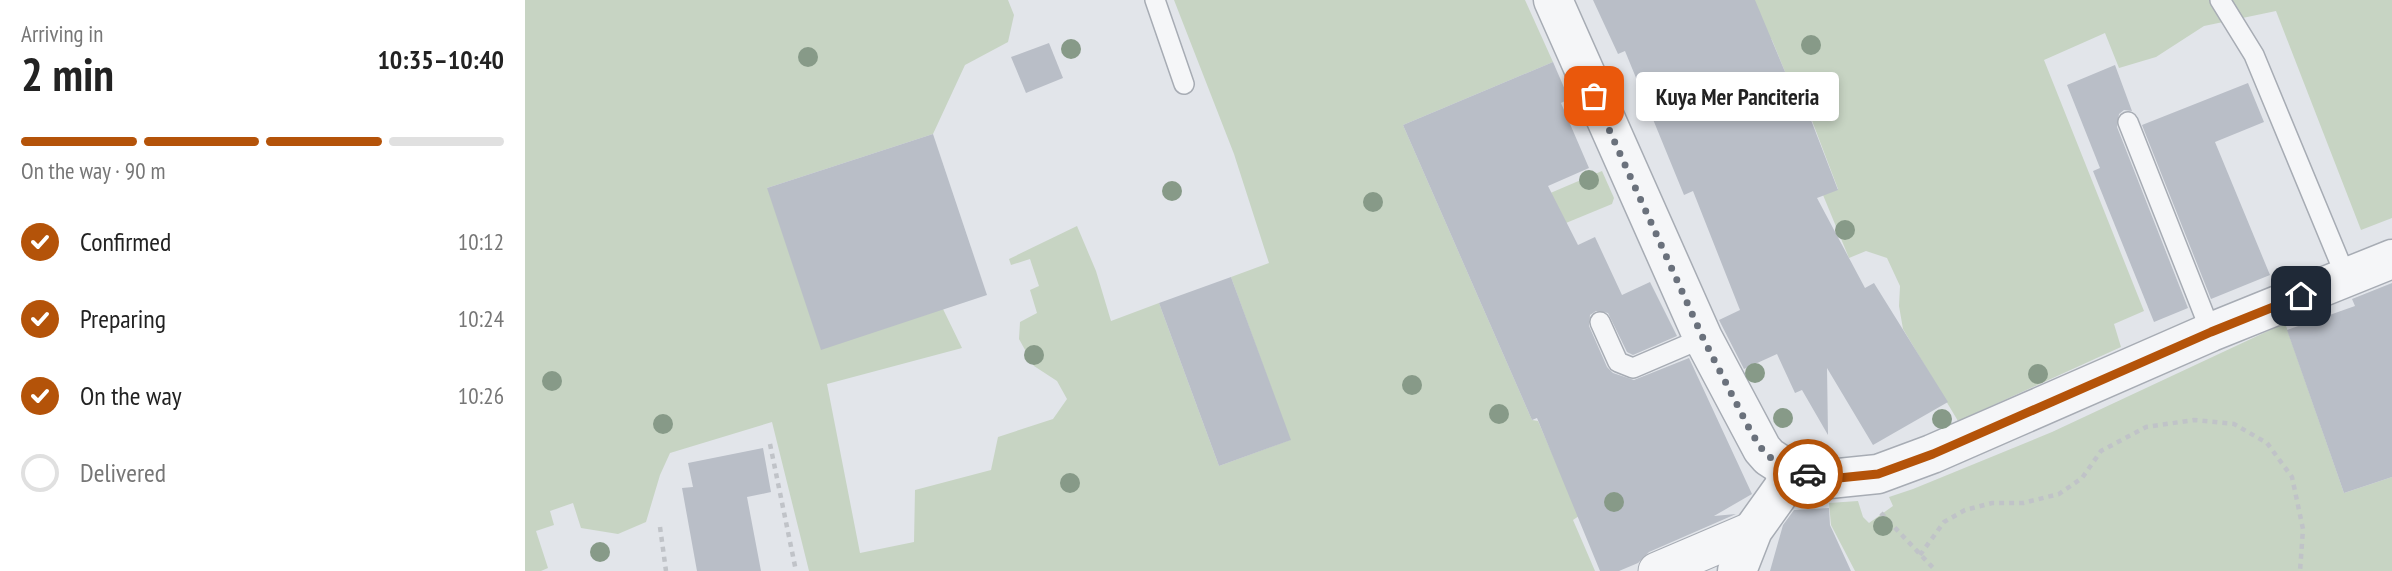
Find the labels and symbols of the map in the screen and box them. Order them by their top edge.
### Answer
pin [1564,66,1624,126]
callout: Kuya Mer Panciteria [1636,72,1839,120]
pin [2271,266,2331,326]
courier [1773,439,1843,509]

